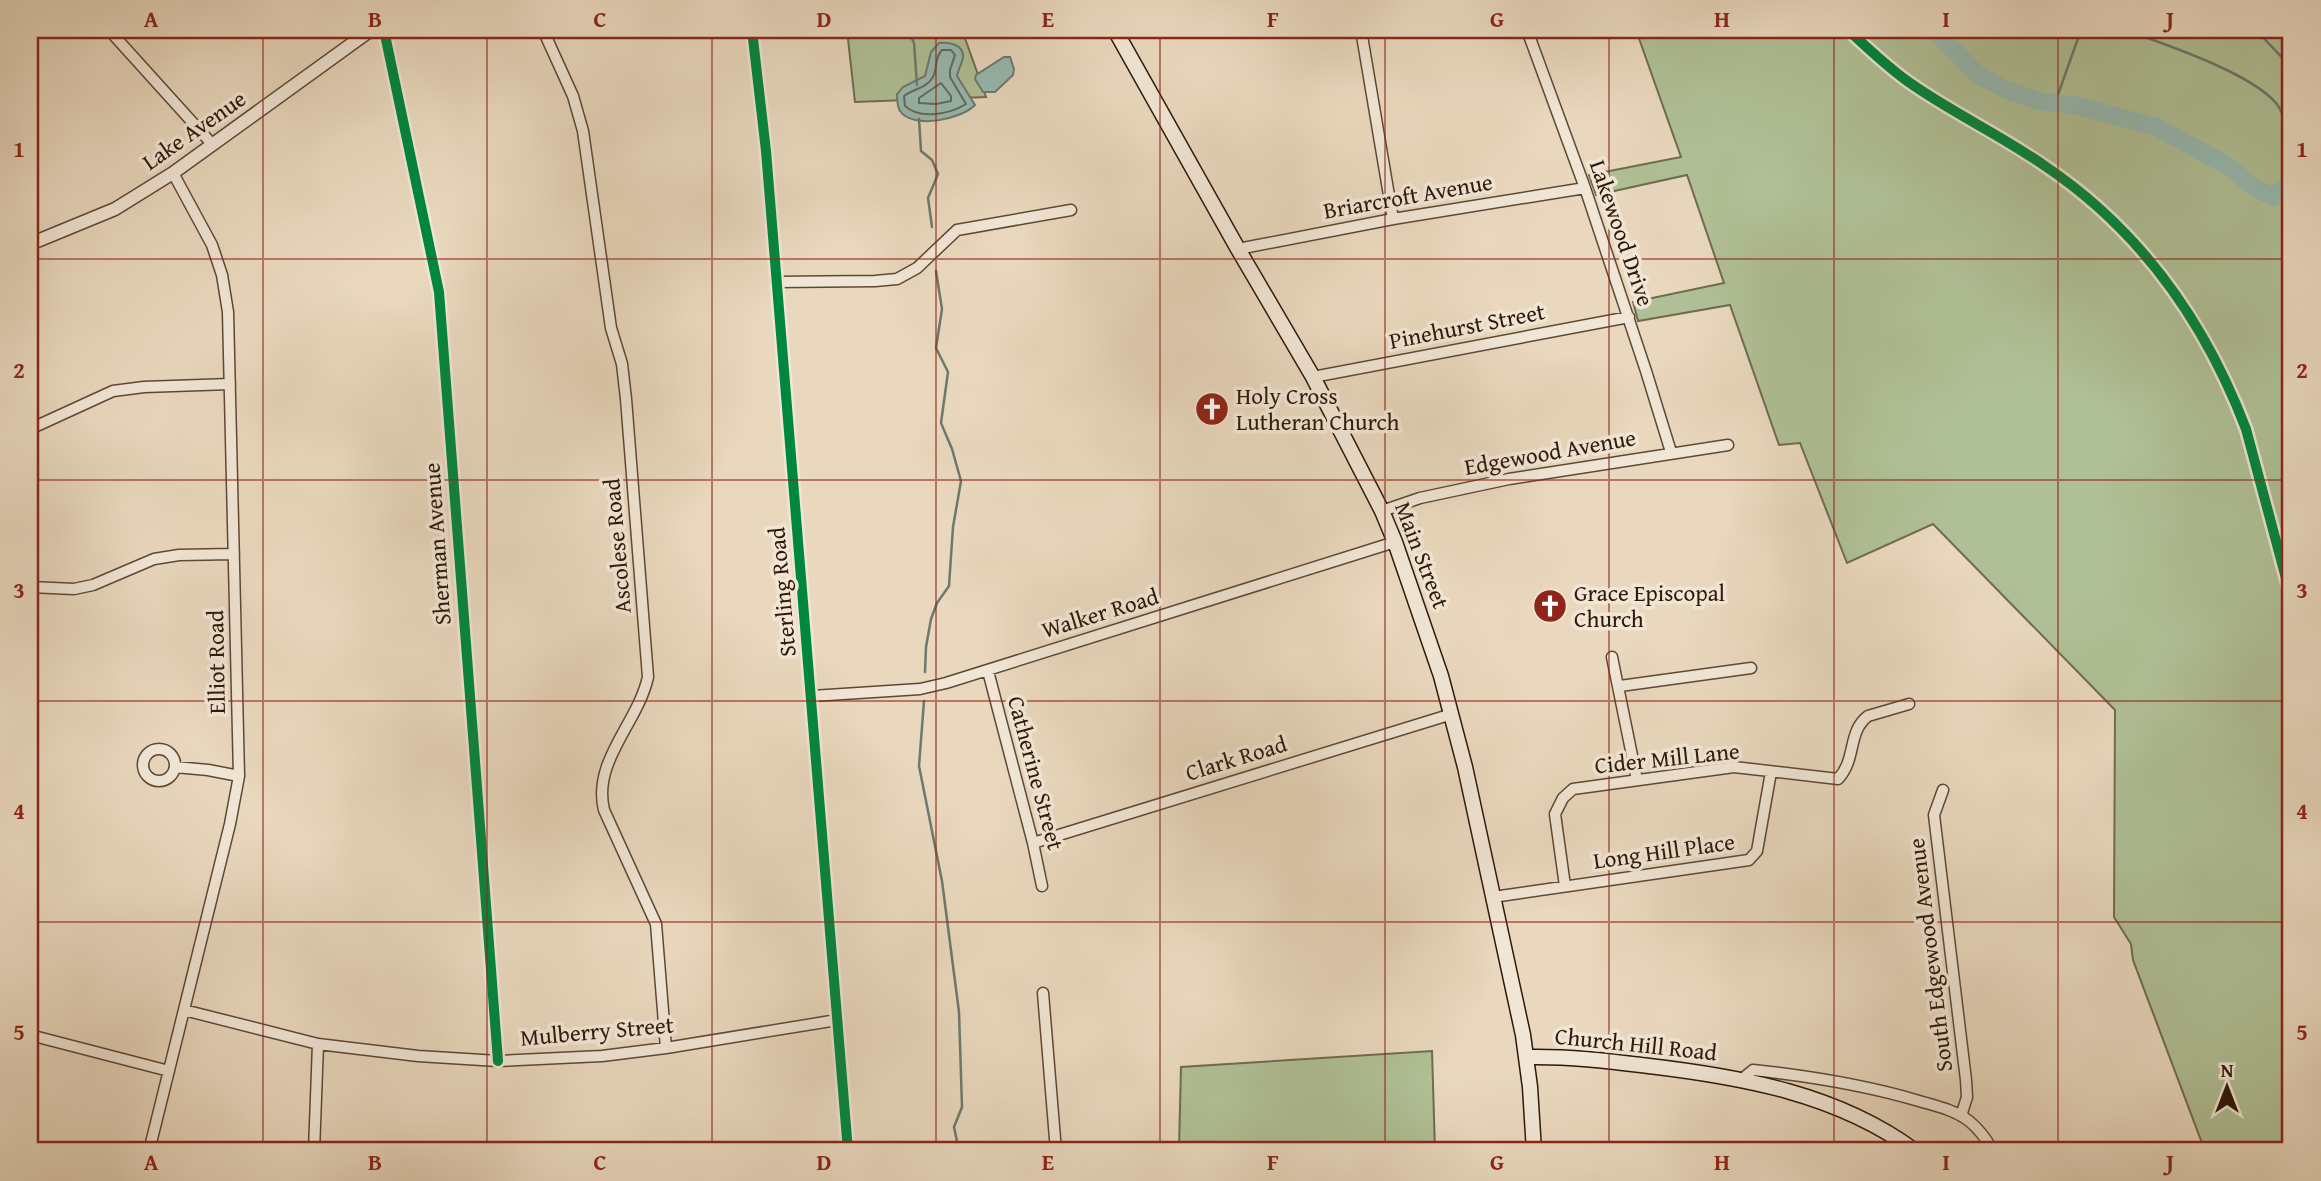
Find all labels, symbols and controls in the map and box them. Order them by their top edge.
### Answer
text: A [144,2,159,35]
text: B [368,2,382,35]
text: C [593,2,607,35]
text: D [817,2,832,35]
text: E [1042,2,1054,35]
text: F [1267,2,1279,35]
text: G [1490,2,1504,35]
text: H [1714,2,1730,35]
text: I [1942,2,1950,35]
text: J [2162,2,2174,35]
street label: Lake Avenue [135,82,252,177]
text: 1 [13,132,25,165]
text: 1 [2296,132,2308,165]
street label: Lakewood Drive [1582,155,1663,310]
street label: Briarcroft Avenue [1321,164,1495,227]
street label: Pinehurst Street [1386,294,1548,357]
text: 2 [13,353,25,386]
text: 2 [2296,353,2308,386]
place label: Holy Cross Lutheran Church [1236,379,1399,438]
church icon: Holy Cross Lutheran Church [1193,390,1231,428]
street label: Edgewood Avenue [1462,420,1638,483]
street label: Sherman Avenue [414,462,459,626]
street label: Ascolese Road [594,476,639,615]
street label: Main Street [1387,496,1458,613]
street label: Sterling Road [759,525,804,658]
text: 3 [13,573,25,606]
text: 3 [2296,573,2308,606]
place label: Grace Episcopal Church [1574,576,1725,635]
street label: Walker Road [1037,579,1163,646]
church icon: Grace Episcopal Church [1531,587,1569,625]
street label: Elliot Road [198,609,233,714]
street label: Catherine Street [1000,692,1073,853]
street label: Clark Road [1181,726,1291,789]
street label: Cider Mill Lane [1593,733,1741,782]
text: 4 [13,794,25,827]
text: 4 [2296,794,2308,827]
street label: Long Hill Place [1591,824,1737,877]
street label: South Edgewood Avenue [1899,836,1960,1074]
street label: Mulberry Street [519,1007,675,1054]
text: 5 [13,1015,25,1048]
text: 5 [2296,1015,2308,1048]
street label: Church Hill Road [1553,1019,1719,1068]
north arrow [2192,1052,2262,1122]
text: N [2221,1056,2234,1084]
text: A [144,1145,159,1178]
text: B [368,1145,382,1178]
text: C [593,1145,607,1178]
text: D [817,1145,832,1178]
text: E [1042,1145,1054,1178]
text: F [1267,1145,1279,1178]
text: G [1490,1145,1504,1178]
text: H [1714,1145,1730,1178]
text: I [1942,1145,1950,1178]
text: J [2162,1145,2174,1178]

